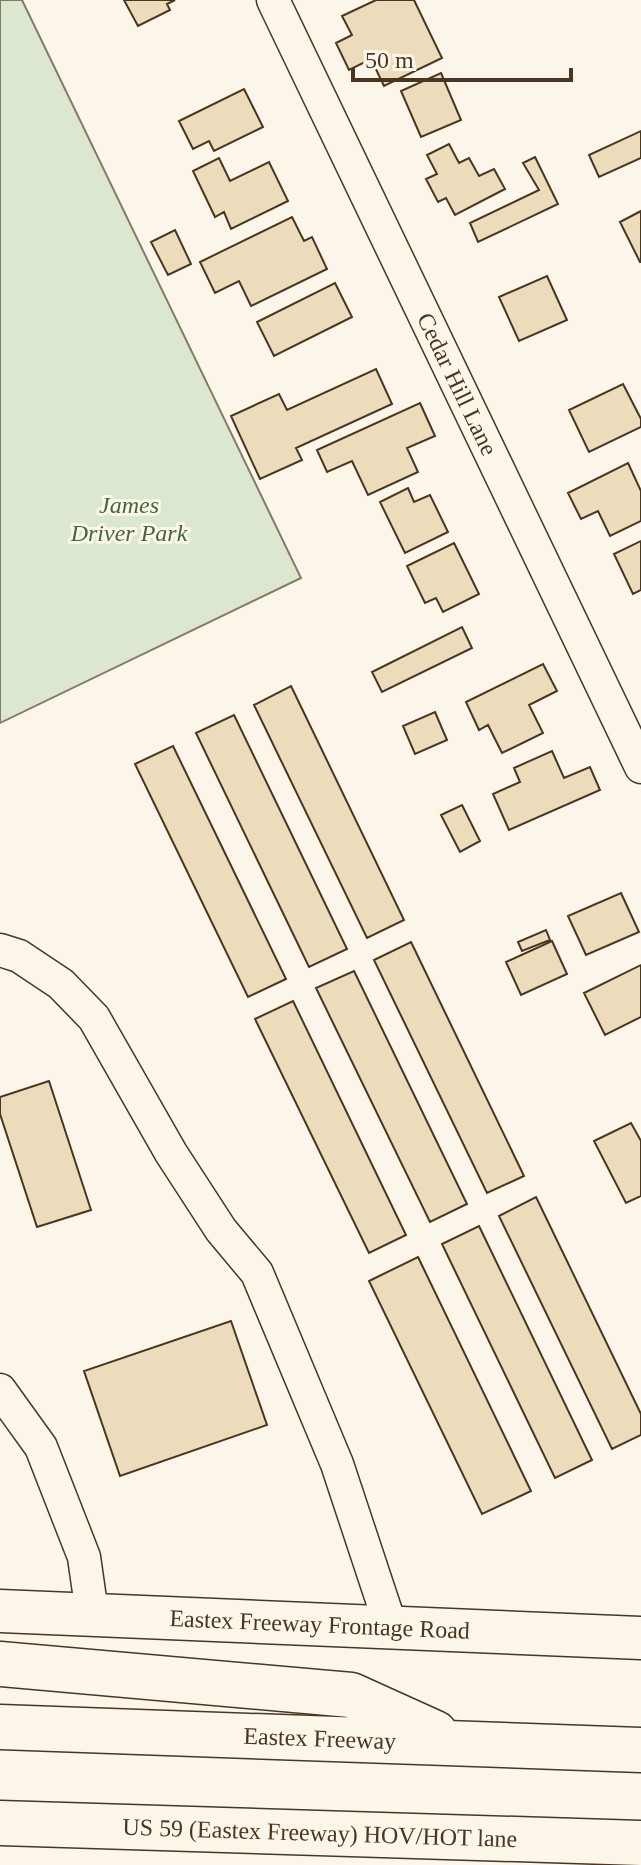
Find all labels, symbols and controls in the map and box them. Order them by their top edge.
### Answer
scale bar [353,32,571,82]
text: 50 m [365,47,414,73]
street label: Cedar Hill Lane [412,309,502,459]
park label: James Driver Park [70,492,188,546]
street label: Eastex Freeway Frontage Road [169,1605,470,1644]
street label: Eastex Freeway [243,1723,397,1754]
street label: US 59 (Eastex Freeway) HOV/HOT lane [122,1814,518,1852]

